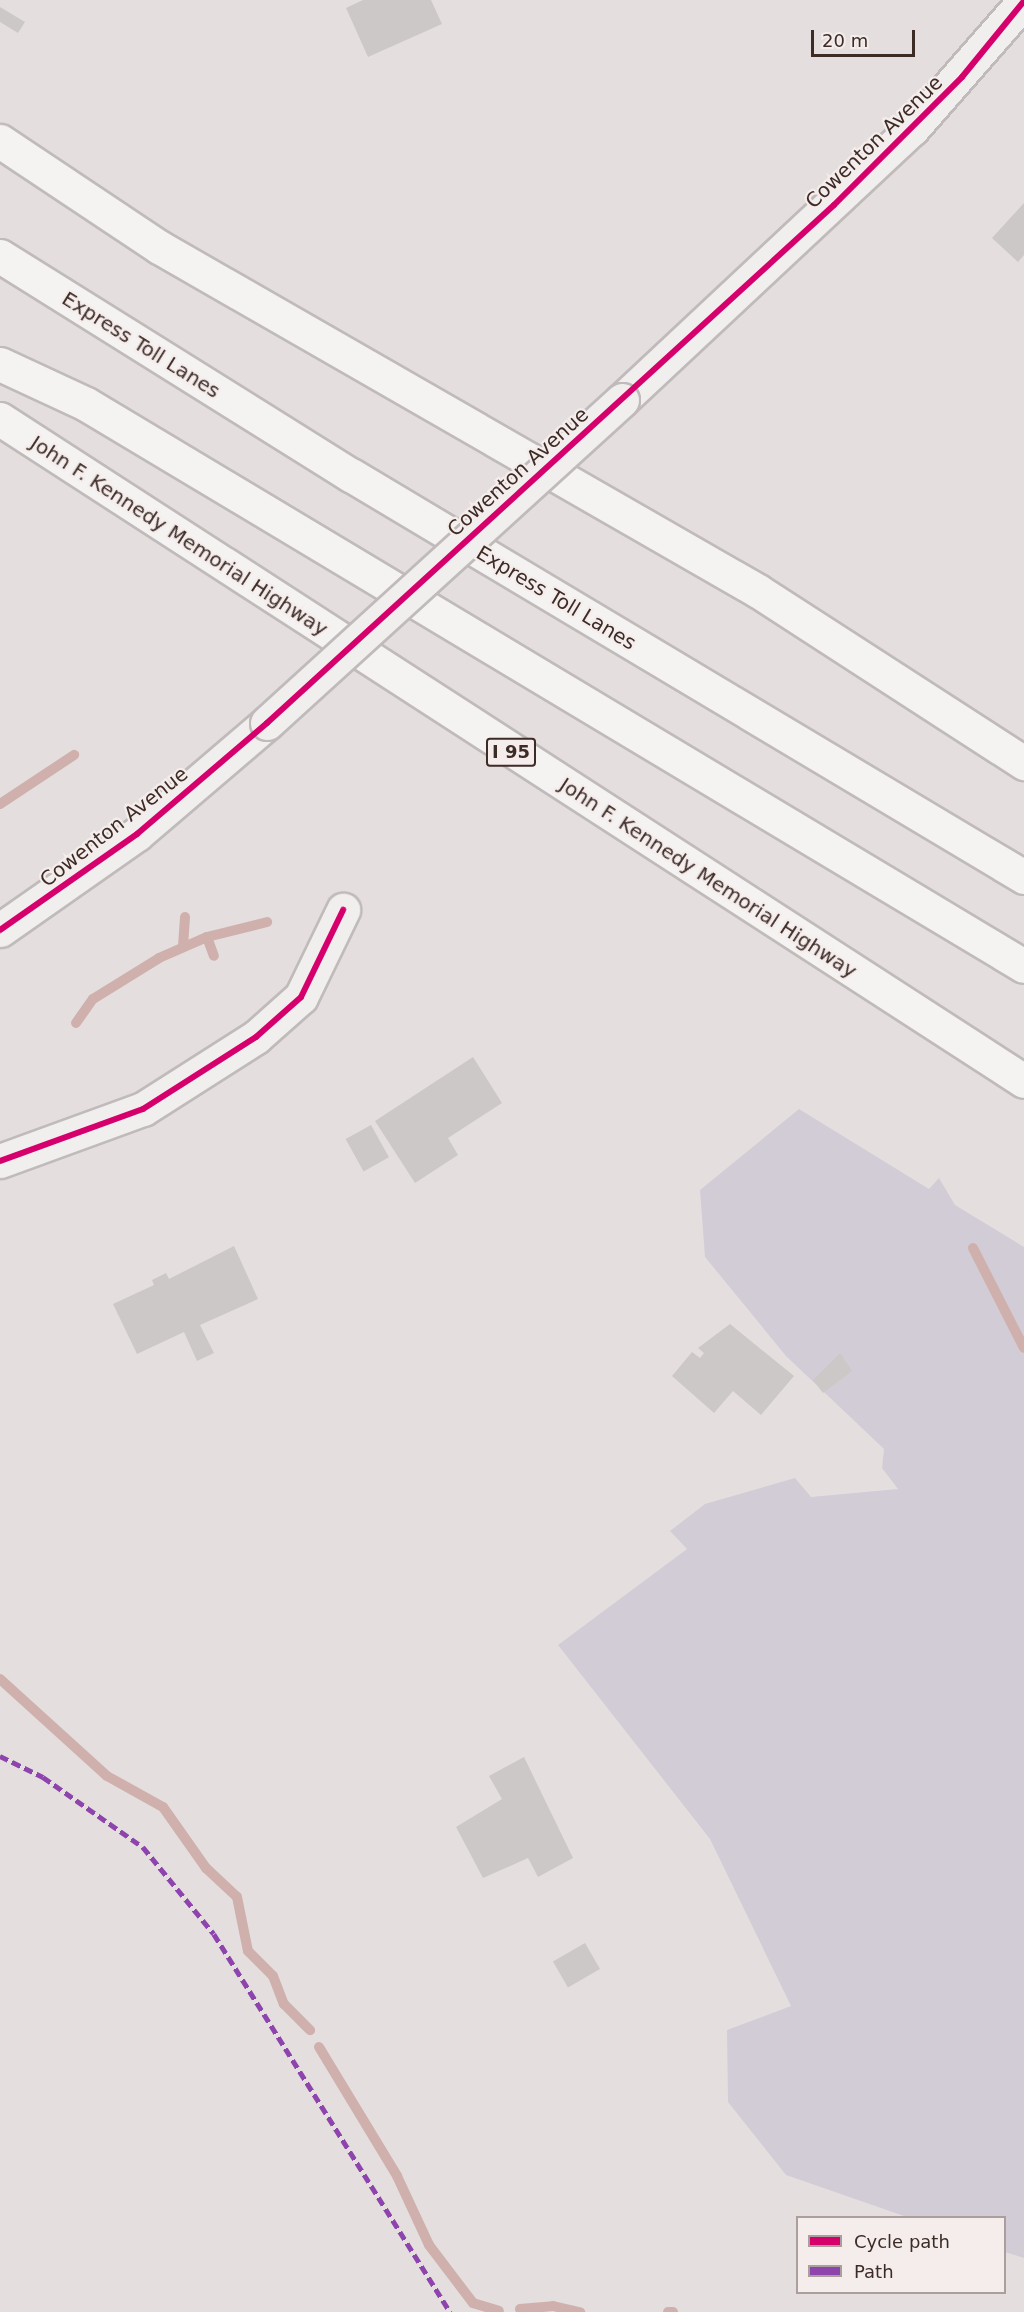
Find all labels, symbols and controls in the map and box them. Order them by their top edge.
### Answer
scale bar [814,18,918,56]
text: 20 m [822,30,868,51]
street label: Cowenton Avenue [801,71,947,213]
street label: Express Toll Lanes [58,287,224,403]
street label: Cowenton Avenue [443,403,593,541]
street label: John F. Kennedy Memorial Highway [26,431,332,641]
street label: Express Toll Lanes [472,541,640,655]
road number: I 95 [486,737,536,767]
street label: Cowenton Avenue [35,762,193,892]
street label: John F. Kennedy Memorial Highway [555,773,861,983]
legend [796,2216,1006,2294]
text: Cycle path [854,2231,950,2252]
text: Path [854,2261,894,2282]

